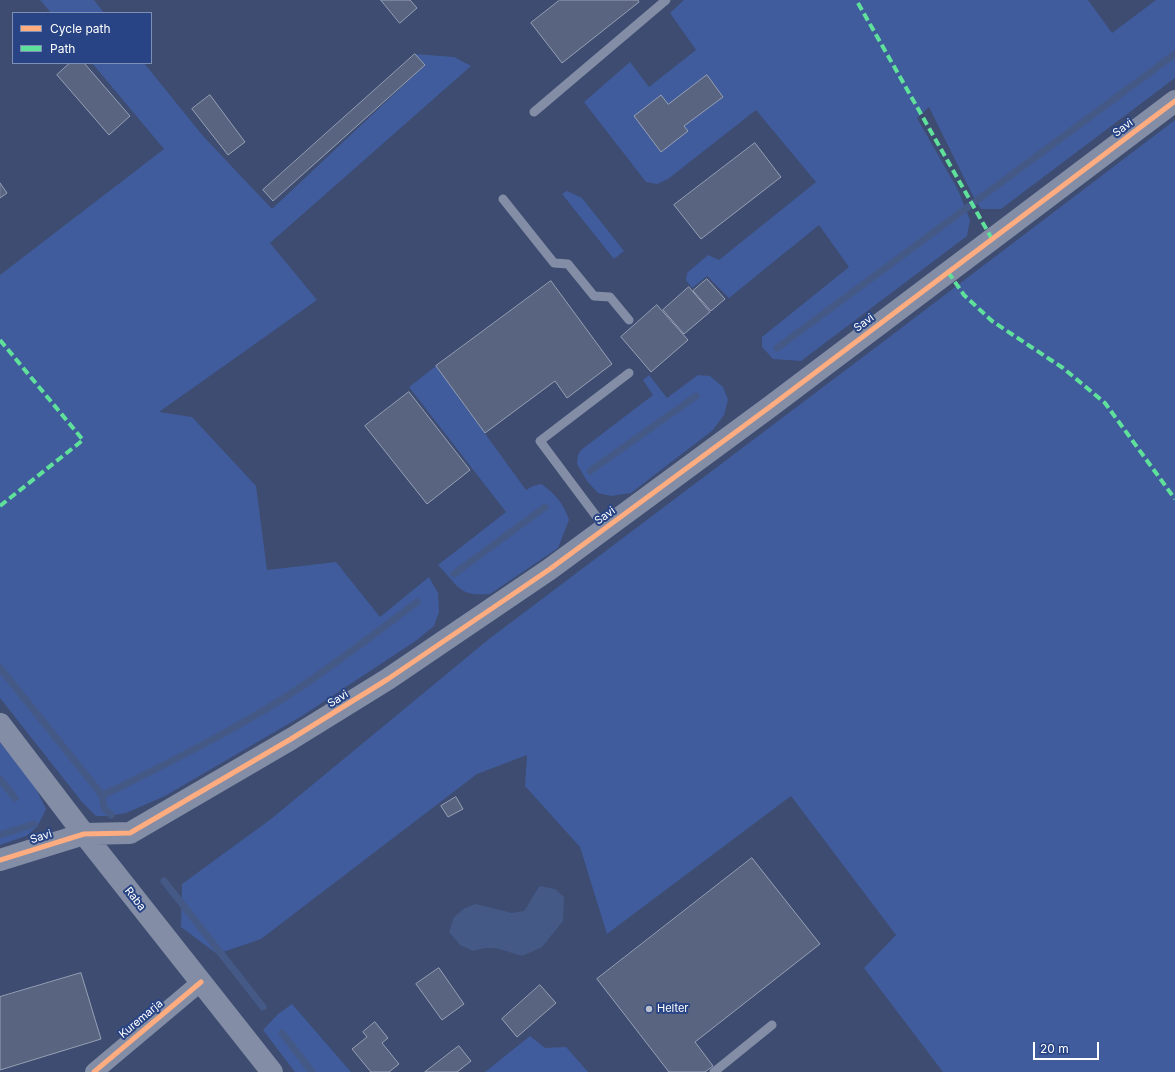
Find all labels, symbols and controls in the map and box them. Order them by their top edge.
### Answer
legend [12,12,152,64]
text: Cycle path [50,21,111,36]
text: Path [50,41,75,56]
street label: Savi [1110,116,1136,140]
street label: Savi [851,311,877,335]
street label: Savi [592,504,618,528]
street label: Savi [325,688,351,710]
street label: Savi [29,827,53,847]
street label: Raba [122,885,148,913]
street label: Kuremarja [117,997,165,1041]
place label: Helter [657,1002,688,1016]
marker: Helter [644,1004,654,1014]
scale bar [1035,1034,1101,1060]
text: 20 m [1040,1041,1069,1056]

